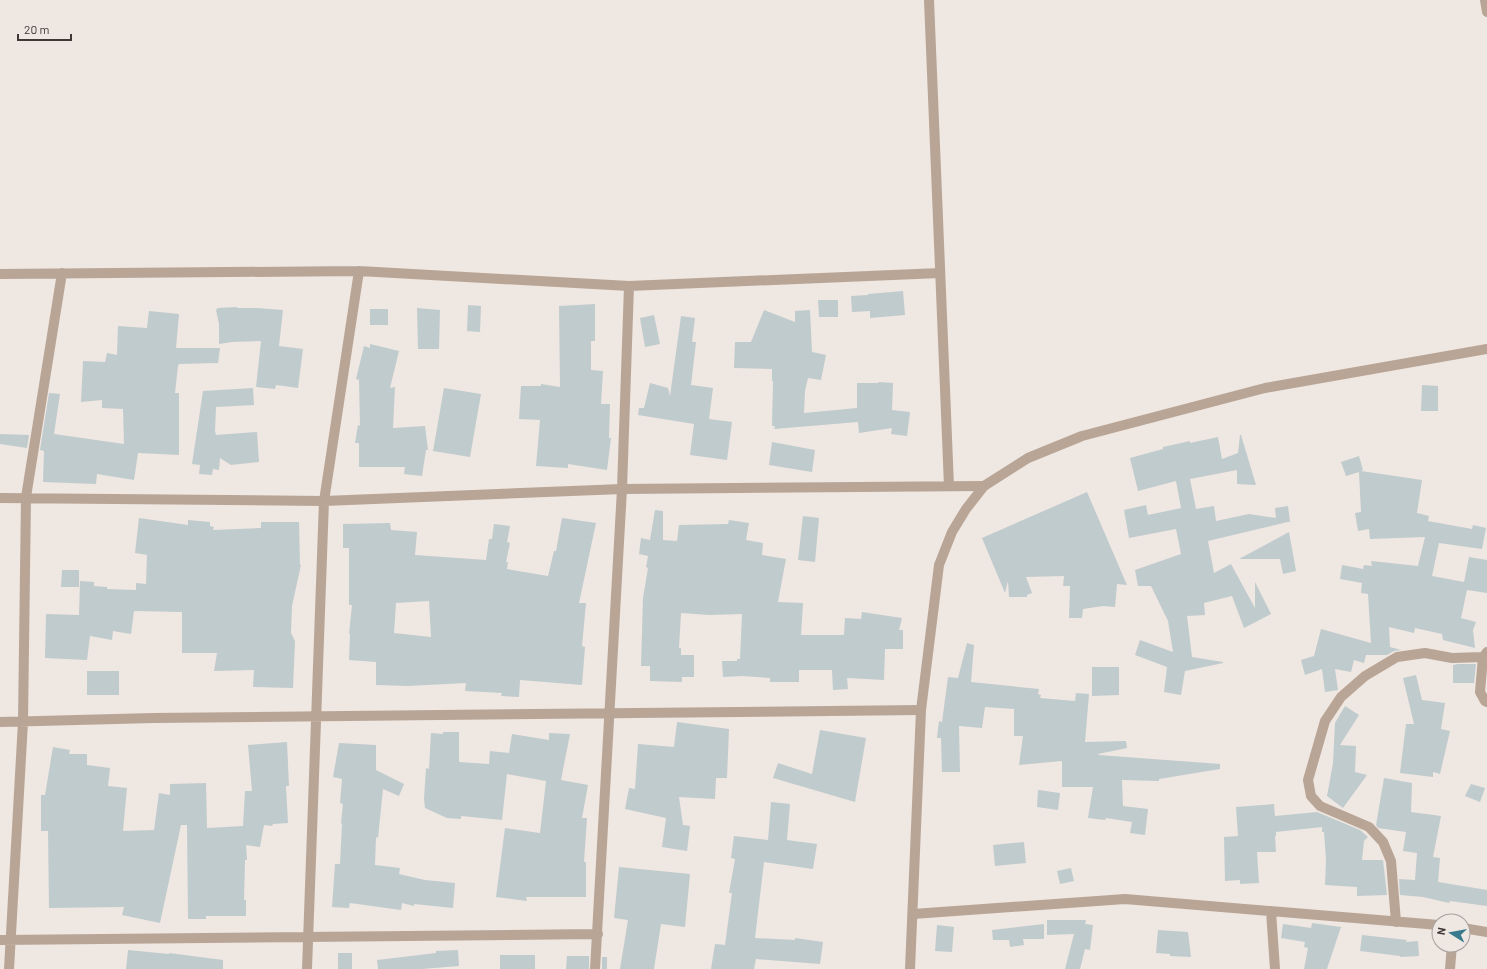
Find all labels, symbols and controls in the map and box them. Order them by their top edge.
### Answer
scale bar [18,16,71,42]
text: 20 m [24,22,50,36]
north arrow [1431,913,1471,953]
text: N [1434,926,1448,936]

